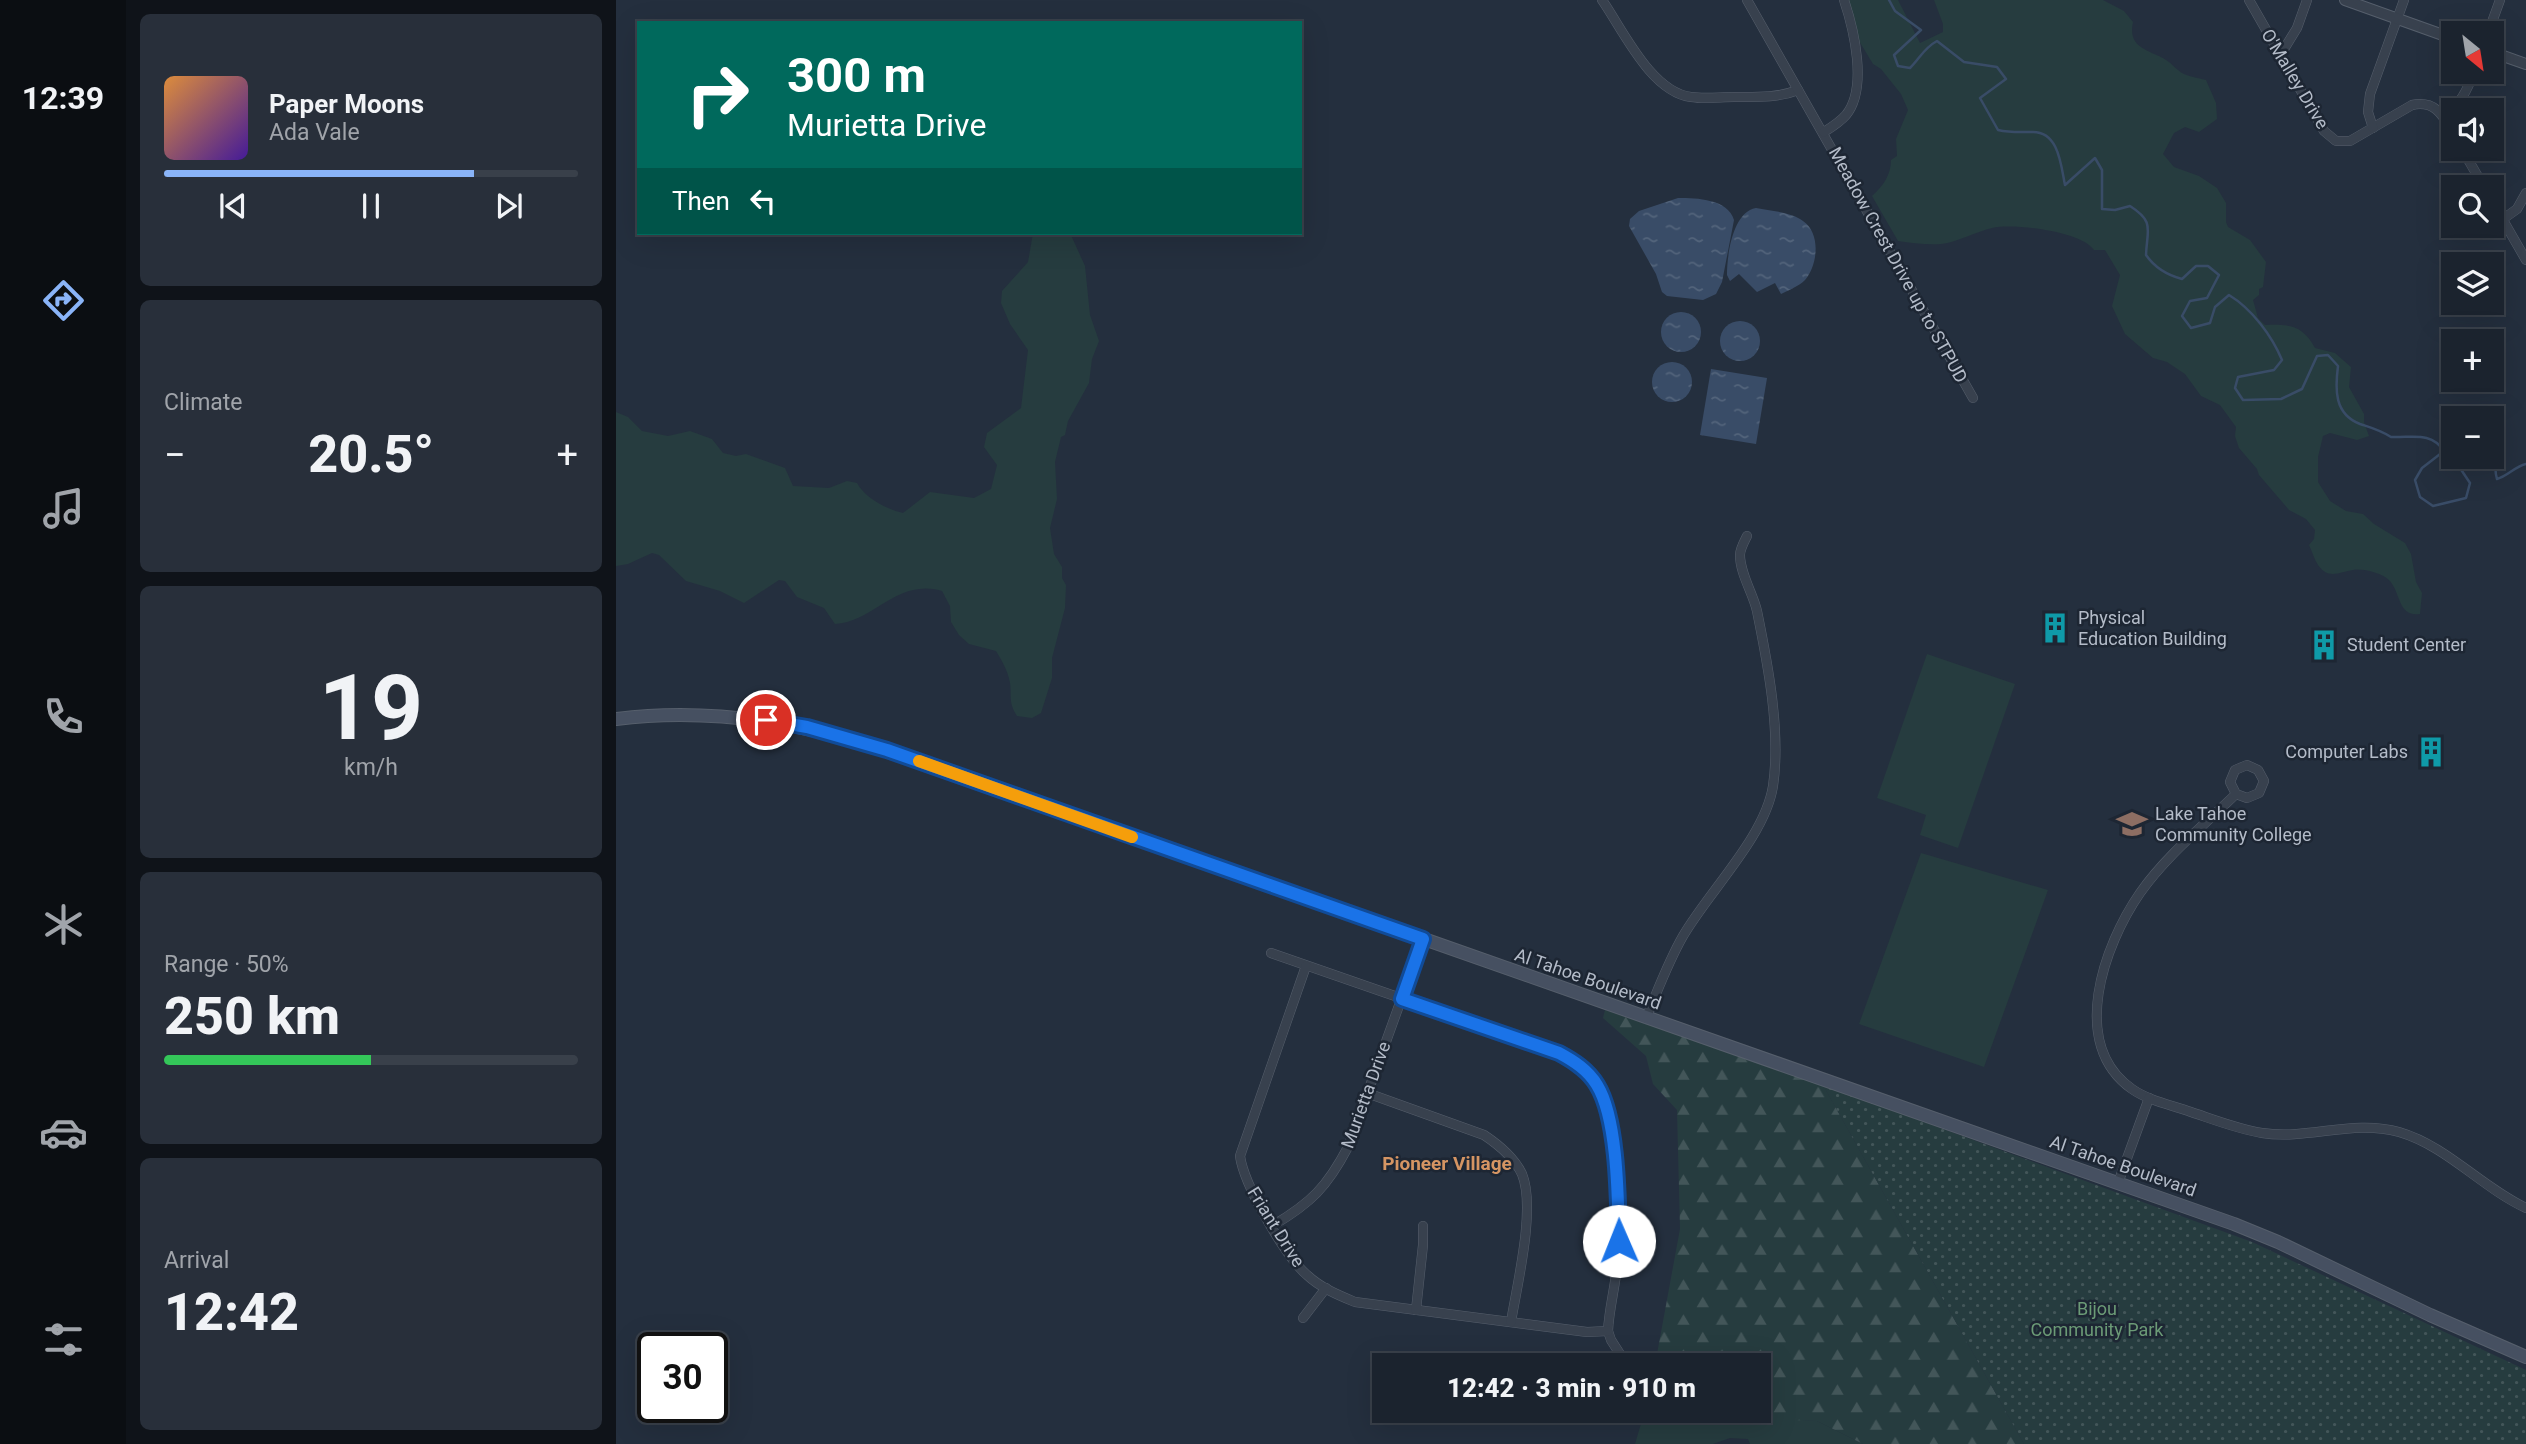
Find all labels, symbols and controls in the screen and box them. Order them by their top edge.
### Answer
north arrow [2441,21,2504,84]
map controls [2441,21,2504,469]
street label: O'Malley Drive [2257,25,2333,132]
text: 300 m [787,47,926,104]
icon: right [672,49,763,140]
text: 12:39 [22,79,104,117]
text: Paper Moons [269,89,424,119]
button: sound [2441,98,2504,161]
text: Murietta Drive [787,106,986,144]
text: Ada Vale [269,119,360,146]
street label: Meadow Crest Drive up to STPUD [1825,143,1972,386]
button: search [2441,175,2504,238]
icon: left [744,182,782,220]
text: Then [672,186,730,216]
icon: previous [214,187,252,225]
icon: pause [352,187,390,225]
icon: next [490,187,528,225]
button: layers [2441,252,2504,315]
icon: directions [39,276,88,325]
button: + [2441,329,2504,392]
text: Climate [164,389,243,416]
button: − [2441,406,2504,469]
text: 20.5° [308,424,434,485]
text: − [164,433,186,477]
text: + [556,433,578,477]
icon: music [39,484,88,533]
place label: Physical Education Building [2078,607,2227,649]
building icon: Physical Education Building [2038,611,2072,645]
building icon: Student Center [2307,628,2341,662]
place label: Student Center [2347,634,2466,655]
text: 19 [319,655,423,761]
pin [736,690,796,750]
icon: phone [39,692,88,741]
icon: arrive [747,701,785,739]
building icon: Computer Labs [2414,735,2448,769]
place label: Computer Labs [2285,741,2408,762]
text: km/h [344,754,398,781]
place label: Lake Tahoe Community College [2155,803,2312,845]
school or university icon: Lake Tahoe Community College [2115,807,2149,841]
icon: climate [39,900,88,949]
street label: Al Tahoe Boulevard [1512,944,1664,1013]
text: Range · 50% [164,951,289,978]
text: 250 km [164,986,340,1047]
street label: Murietta Drive [1336,1039,1395,1151]
icon: car [39,1108,88,1157]
street label: Al Tahoe Boulevard [2047,1131,2199,1200]
district label: Pioneer Village [1382,1152,1512,1175]
street label: Friant Drive [1243,1183,1309,1271]
position arrow [1582,1204,1656,1278]
text: Arrival [164,1247,229,1274]
text: 12:42 [164,1282,299,1343]
park label: Bijou Community Park [2031,1298,2164,1340]
icon: filters [39,1315,88,1364]
speed limit sign: 30 [637,1332,728,1423]
text: 12:42 · 3 min · 910 m [1447,1373,1696,1403]

